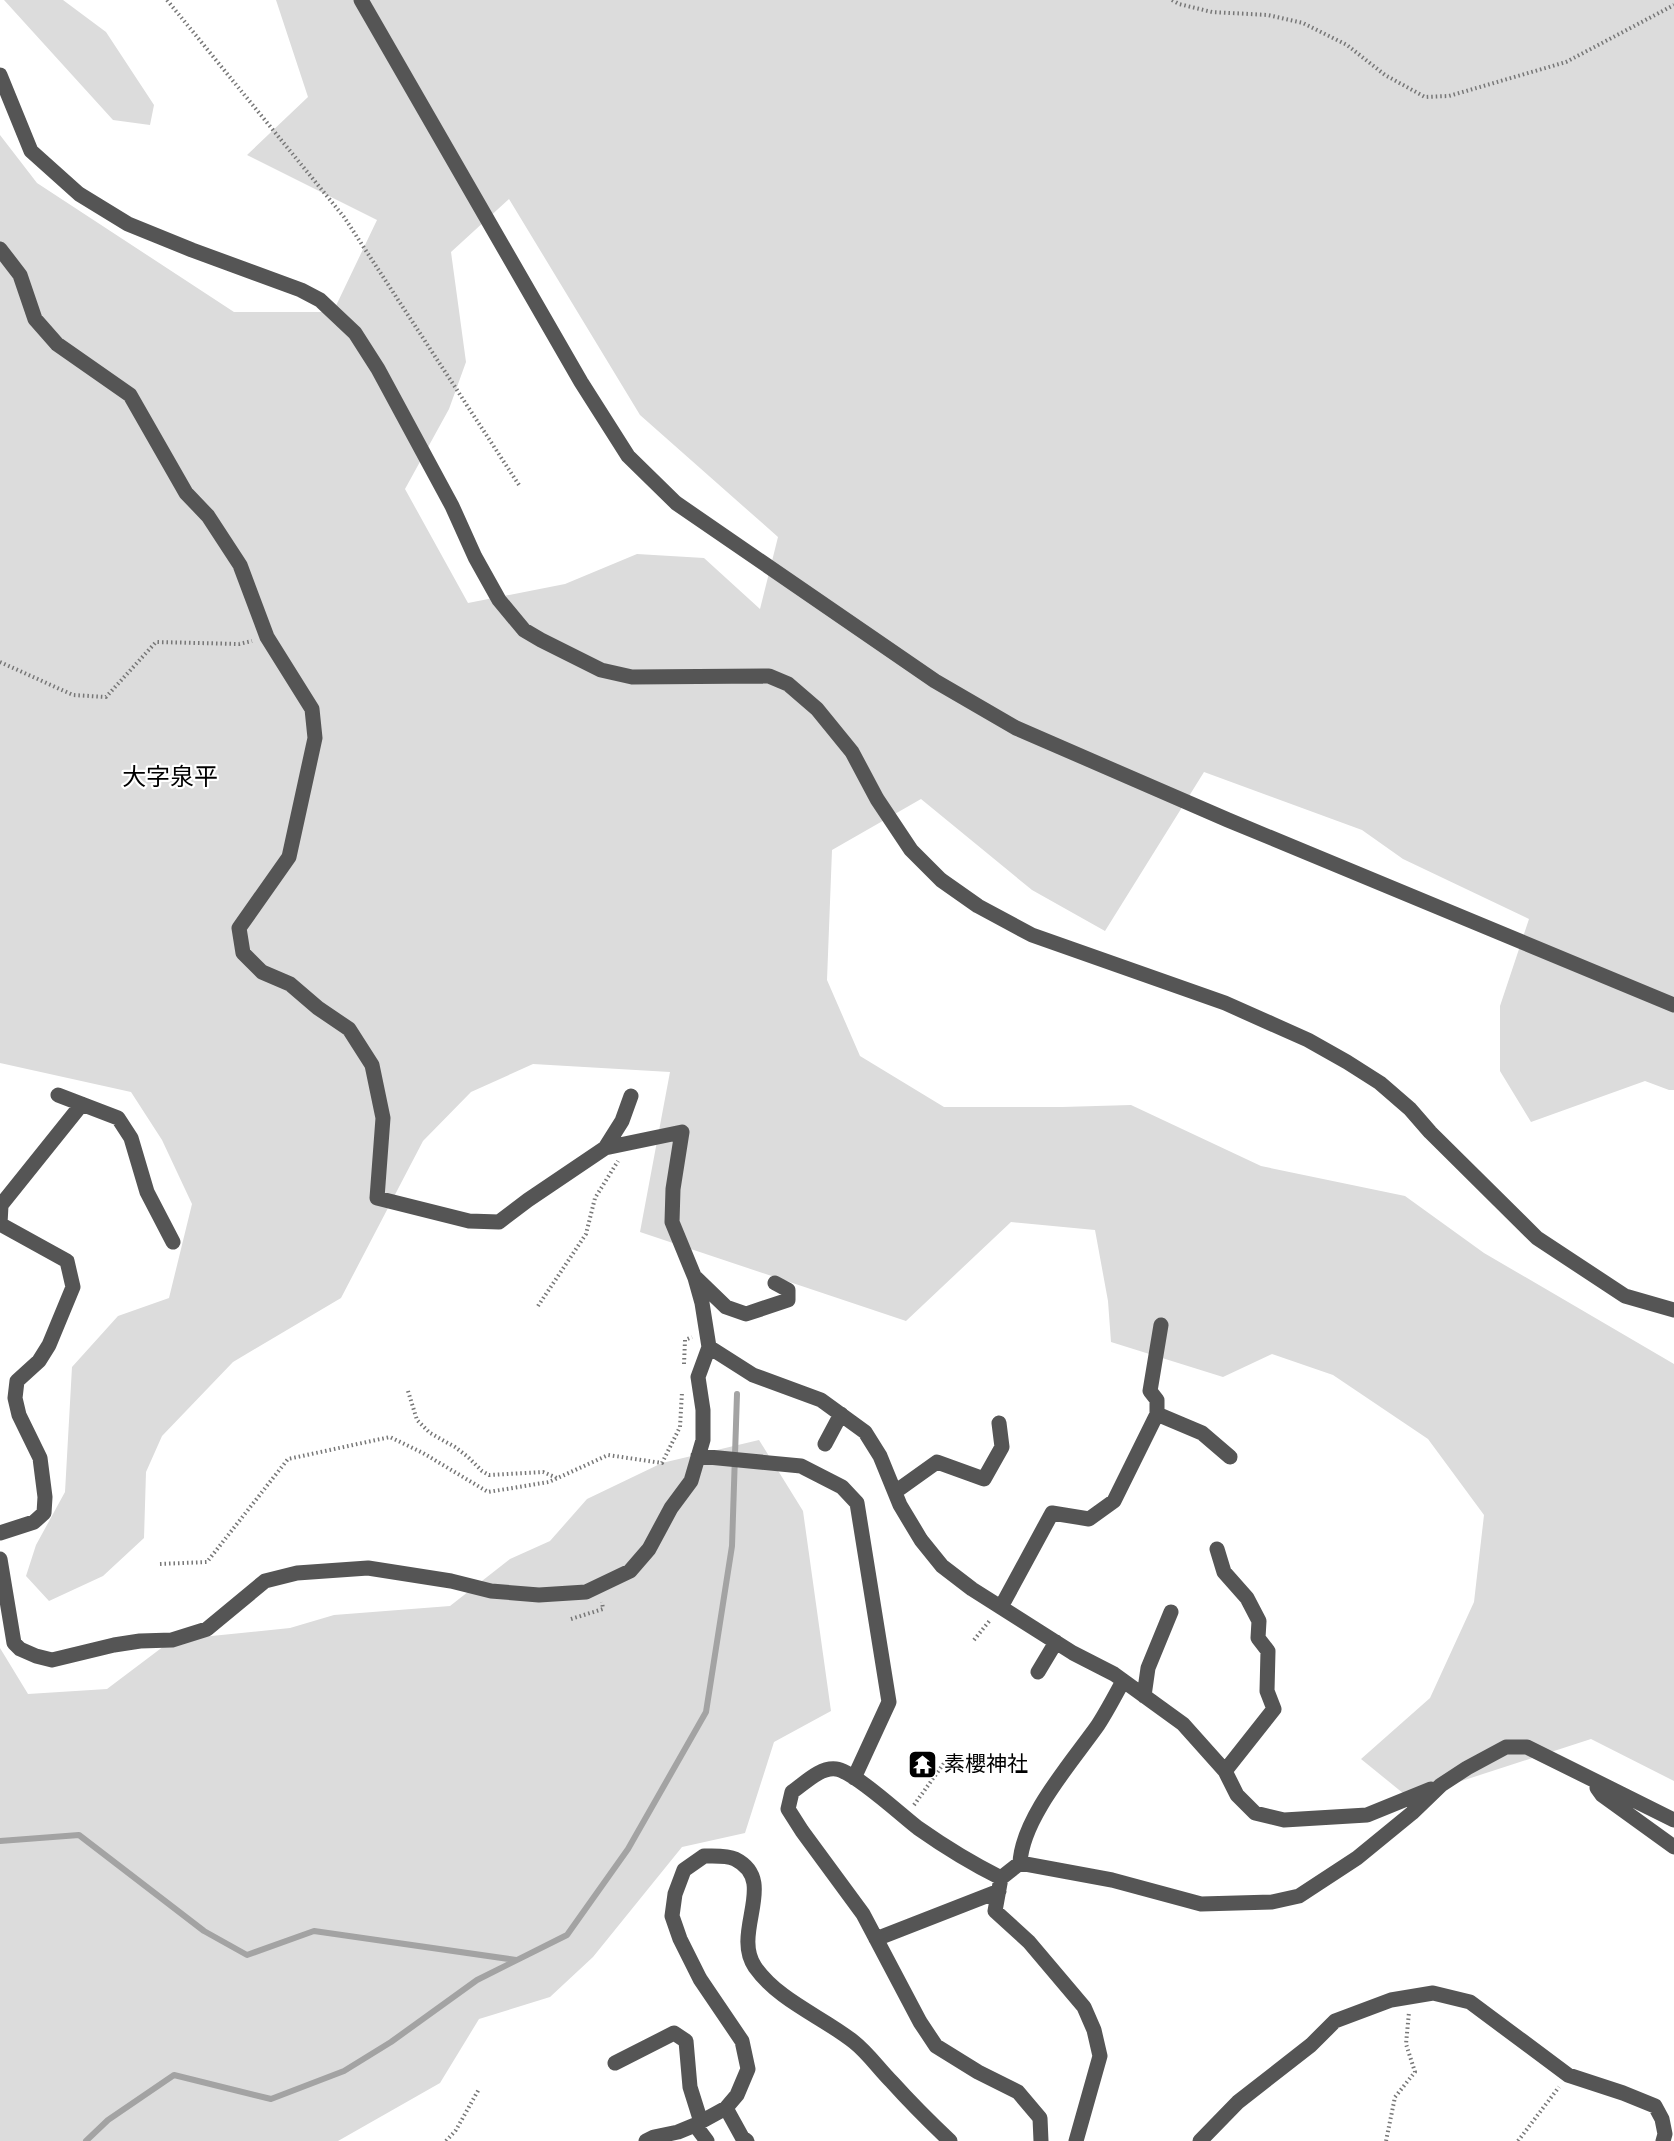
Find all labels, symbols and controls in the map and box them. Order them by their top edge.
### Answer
district label: 大字泉平 [122,762,218,792]
temple icon: 素櫻神社 [907,1748,939,1780]
place label: 素櫻神社 [944,1751,1028,1777]

